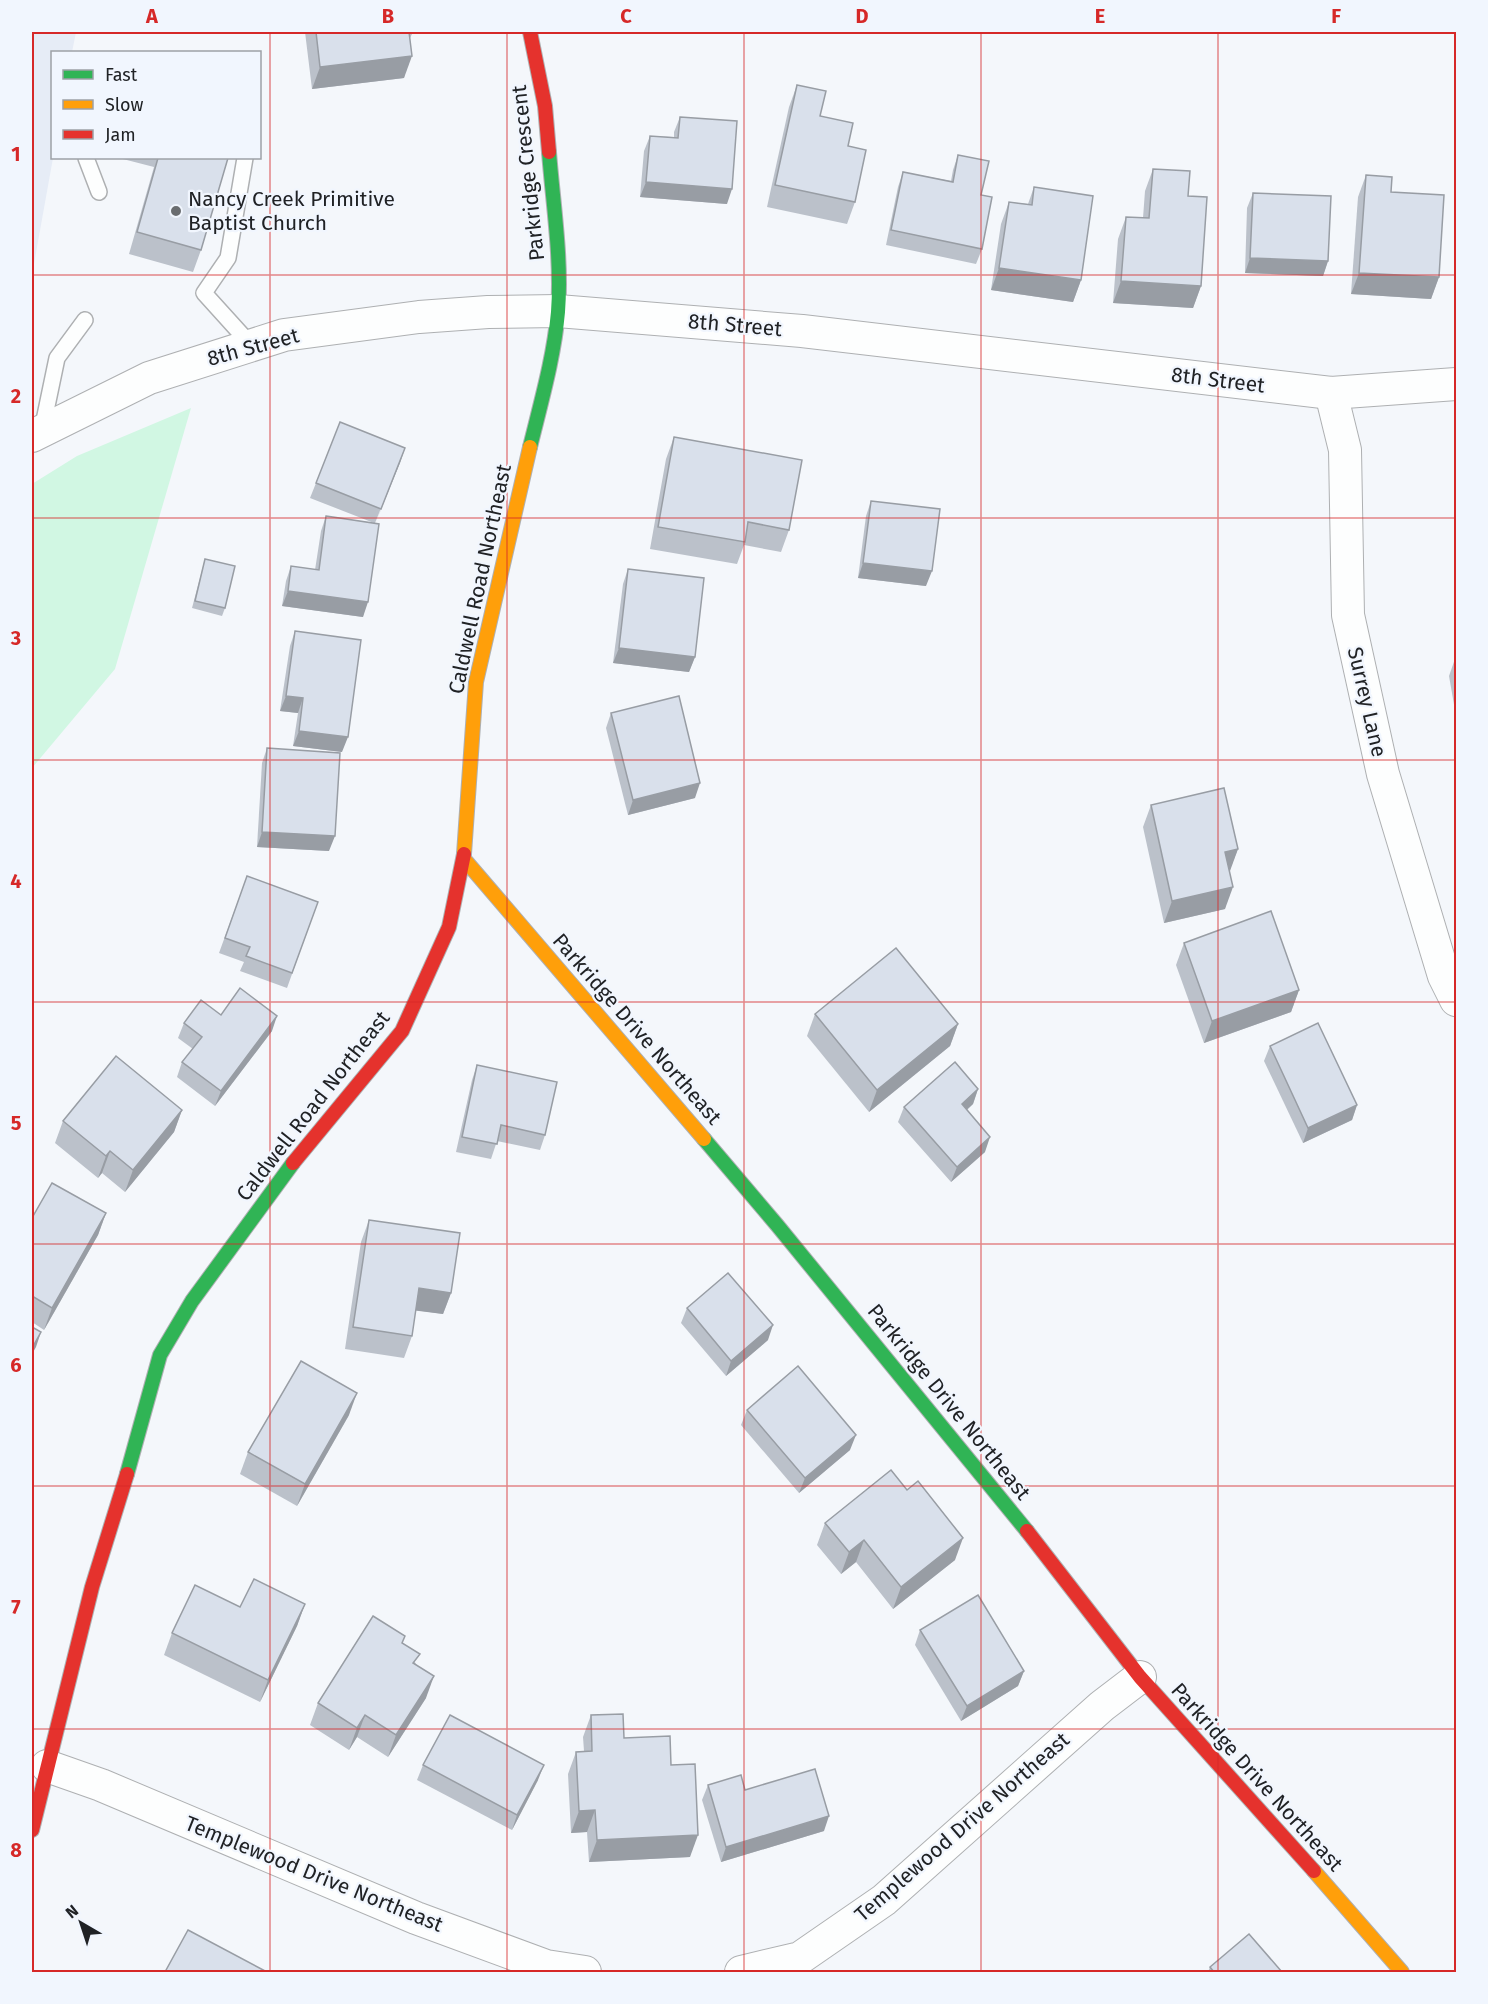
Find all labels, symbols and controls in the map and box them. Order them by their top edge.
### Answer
text: A [145,4,159,28]
text: B [382,4,394,28]
text: C [620,4,632,28]
text: D [855,4,869,28]
text: E [1095,4,1105,28]
text: F [1331,4,1341,28]
legend [51,51,261,159]
text: Fast [105,64,138,86]
street label: Parkridge Crescent [506,83,550,262]
text: Slow [105,94,144,116]
text: Jam [105,124,136,146]
text: 1 [11,142,21,166]
place label: Nancy Creek Primitive Baptist Church [188,186,395,236]
marker: Nancy Creek Primitive Baptist Church [169,204,183,218]
street label: 8th Street [687,308,783,342]
street label: 8th Street [204,322,302,372]
street label: 8th Street [1170,361,1267,399]
text: 2 [11,384,21,408]
street label: Caldwell Road Northeast [443,461,517,696]
text: 3 [10,626,21,650]
street label: Surrey Lane [1342,645,1392,759]
text: 4 [10,869,22,893]
street label: Parkridge Drive Northeast [547,928,727,1130]
street label: Caldwell Road Northeast [231,1005,396,1206]
text: 5 [11,1111,22,1135]
street label: Parkridge Drive Northeast [862,1299,1036,1506]
text: 6 [10,1353,22,1377]
text: 7 [11,1595,21,1619]
street label: Parkridge Drive Northeast [1165,1677,1349,1877]
street label: Templewood Drive Northeast [849,1726,1075,1927]
street label: Templewood Drive Northeast [181,1810,447,1938]
text: 8 [10,1838,22,1862]
north arrow [51,1893,111,1953]
text: N [62,1901,82,1922]

